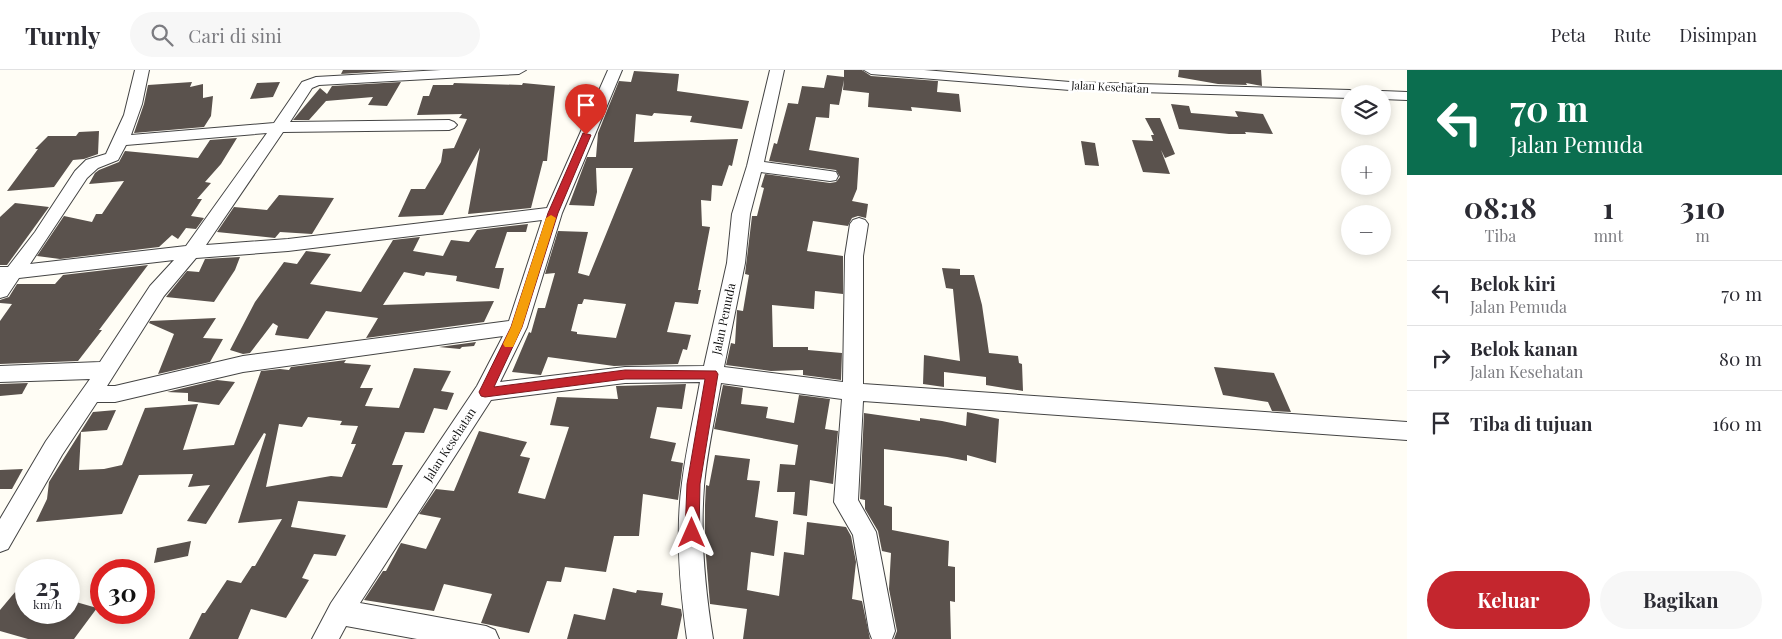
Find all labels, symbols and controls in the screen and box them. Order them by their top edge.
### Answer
search box [130,12,480,57]
text: Turnly [25,19,100,51]
icon: search [148,21,176,49]
text: Cari di sini [188,22,282,48]
text: Peta [1551,23,1586,47]
text: Rute [1614,23,1651,47]
text: Disimpan [1679,23,1757,47]
street label: Jalan Kesehatan [1070,77,1150,96]
pin [565,84,607,135]
text: 70 m [1510,84,1588,131]
map controls [1341,85,1391,255]
button: layers [1341,85,1391,135]
icon: left [1427,90,1492,155]
icon: arrive [572,91,600,119]
text: Jalan Pemuda [1510,129,1643,159]
button: + [1341,145,1391,195]
text: 08:18 [1464,187,1537,227]
text: 1 [1603,187,1614,227]
text: 310 [1680,187,1725,227]
button: − [1341,205,1391,255]
text: Tiba [1485,225,1516,246]
text: mnt [1594,225,1623,246]
text: m [1695,225,1710,246]
text: Belok kiri [1470,270,1556,296]
icon: left [1427,279,1455,307]
text: 70 m [1721,280,1762,306]
street label: Jalan Pemuda [707,282,738,357]
text: Jalan Pemuda [1470,296,1567,317]
text: Belok kanan [1470,335,1578,361]
icon: right [1427,344,1455,372]
text: 80 m [1719,345,1762,371]
text: Jalan Kesehatan [1470,361,1583,382]
street label: Jalan Kesehatan [419,404,479,485]
icon: arrive [1427,409,1455,437]
text: Tiba di tujuan [1470,410,1592,436]
text: 160 m [1712,410,1762,436]
position arrow [665,506,717,558]
speed limit sign: 30 [90,559,155,624]
text: 25 [35,569,60,602]
button: Keluar [1427,571,1590,629]
button: Bagikan [1600,571,1762,629]
text: km/h [33,596,62,612]

